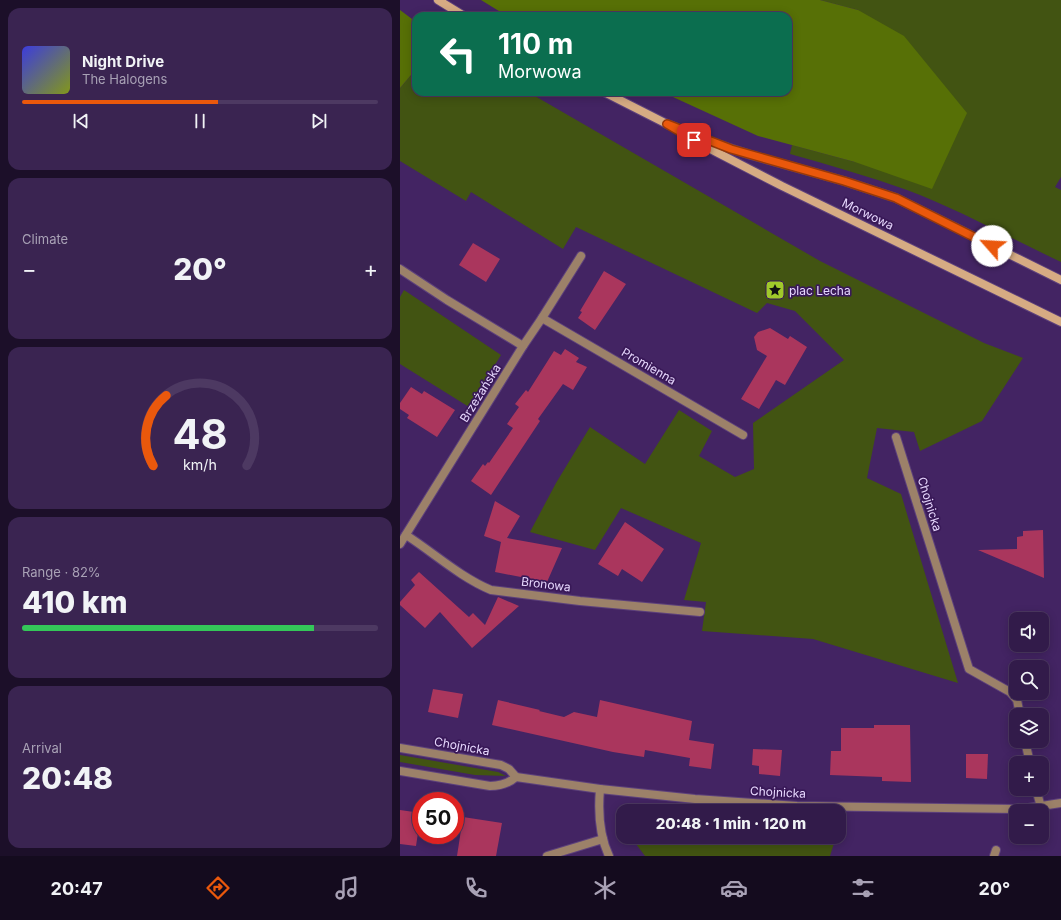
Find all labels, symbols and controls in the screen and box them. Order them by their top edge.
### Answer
text: 110 m [498,27,573,61]
icon: left [432,28,484,80]
text: Night Drive [82,52,164,71]
text: Morwowa [498,61,582,82]
text: The Halogens [82,71,167,87]
icon: previous [70,110,92,132]
icon: pause [189,110,211,132]
icon: next [308,110,330,132]
pin [677,123,711,157]
icon: arrive [683,129,705,151]
street label: Morwowa [840,195,896,233]
position arrow [971,225,1013,267]
text: Climate [22,231,68,247]
text: 20° [173,251,227,287]
text: − [22,256,37,282]
text: + [363,256,378,282]
place icon: plac Lecha [764,279,786,301]
place label: plac Lecha [789,283,851,298]
street label: Promienna [619,344,679,388]
street label: Brzeżańska [456,361,504,425]
text: 48 [172,409,228,459]
text: km/h [183,456,217,473]
street label: Chojnicka [915,475,945,533]
text: Range · 82% [22,564,101,580]
street label: Bronowa [520,574,572,594]
text: 410 km [22,584,127,620]
map controls [1009,612,1049,844]
button: sound [1009,612,1049,652]
button: search [1009,660,1049,700]
button: layers [1009,708,1049,748]
street label: Chojnicka [433,734,491,758]
text: Arrival [22,740,62,756]
button: + [1009,756,1049,796]
text: 20:48 [22,760,113,796]
street label: Chojnicka [750,783,806,801]
speed limit sign: 50 [412,792,464,844]
button: − [1009,804,1049,844]
text: 20:48 · 1 min · 120 m [656,814,806,833]
icon: directions [204,874,232,902]
icon: music [333,874,361,902]
icon: phone [462,874,490,902]
icon: climate [591,874,619,902]
icon: car [720,874,748,902]
icon: filters [849,874,877,902]
text: 20:47 [51,878,103,899]
text: 20° [979,878,1010,899]

